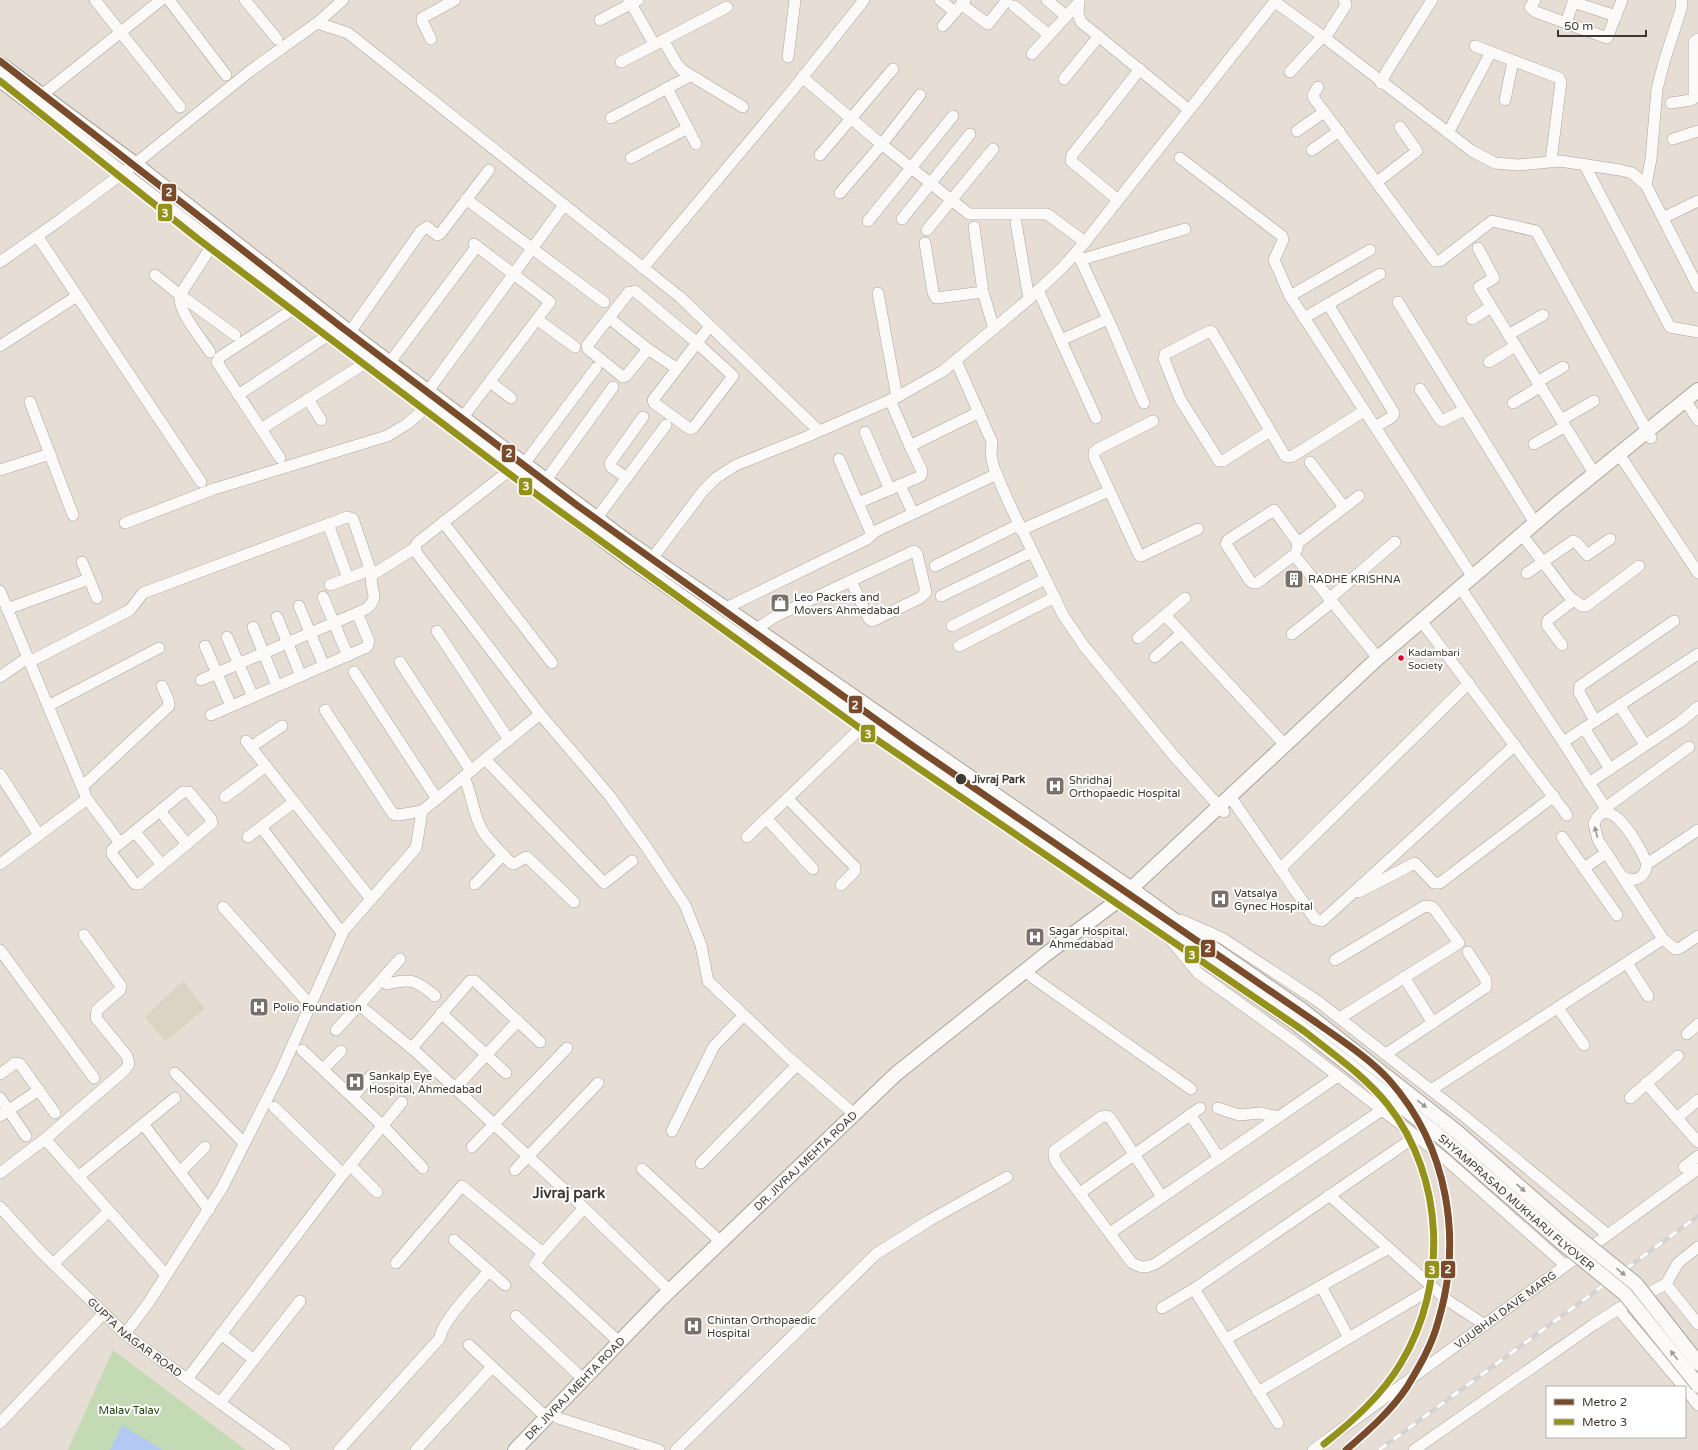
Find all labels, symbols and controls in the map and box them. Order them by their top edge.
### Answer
scale bar [1558,12,1646,38]
text: 50 m [1564,19,1593,33]
line badge: 2 [161,183,177,202]
text: 2 [166,186,173,199]
line badge: 3 [157,203,173,222]
text: 3 [162,207,169,220]
line badge: 2 [501,444,516,463]
text: 2 [506,447,513,460]
line badge: 3 [518,477,533,496]
text: 3 [523,480,530,493]
building icon: RADHE KRISHNA [1283,568,1305,590]
place label: RADHE KRISHNA [1308,573,1401,586]
place label: Leo Packers and Movers Ahmedabad [794,591,900,617]
shop icon: Leo Packers and Movers Ahmedabad [769,592,791,614]
place label: Kadambari Society [1408,647,1460,672]
marker: Kadambari Society [1396,653,1406,663]
line badge: 2 [848,695,863,714]
text: 2 [852,699,859,712]
line badge: 3 [860,724,876,743]
text: 3 [865,728,872,741]
marker: Jivraj Park [954,772,968,786]
place label: Jivraj Park [971,773,1025,787]
place label: Shridhaj Orthopaedic Hospital [1069,774,1180,800]
hospital icon: Shridhaj Orthopaedic Hospital [1044,775,1066,797]
one-way arrow [1593,826,1599,838]
place label: Vatsalya Gynec Hospital [1234,887,1313,913]
hospital icon: Vatsalya Gynec Hospital [1209,888,1231,910]
place label: Sagar Hospital, Ahmedabad [1049,925,1128,951]
hospital icon: Sagar Hospital, Ahmedabad [1024,926,1046,948]
line badge: 2 [1200,939,1216,958]
text: 2 [1205,942,1212,955]
line badge: 3 [1184,945,1200,964]
text: 3 [1189,949,1196,962]
hospital icon: Polio Foundation [248,996,270,1018]
place label: Polio Foundation [273,1001,362,1014]
place label: Sankalp Eye Hospital, Ahmedabad [369,1070,482,1096]
hospital icon: Sankalp Eye Hospital, Ahmedabad [344,1071,366,1093]
one-way arrow [1417,1100,1428,1108]
street label: DR. JIVRAJ MEHTA ROAD [751,1109,860,1214]
street label: SHYAMPRASAD MUKHARJI FLYOVER [1436,1132,1597,1273]
one-way arrow [1517,1183,1526,1192]
district label: Jivraj park [532,1184,605,1203]
line badge: 3 [1424,1260,1440,1279]
line badge: 2 [1440,1260,1456,1279]
text: 2 [1445,1263,1452,1276]
text: 3 [1429,1264,1436,1277]
one-way arrow [1615,1267,1626,1276]
street label: VIJUBHAI DAVE MARG [1452,1269,1559,1352]
street label: GUPTA NAGAR ROAD [85,1295,184,1380]
place label: Chintan Orthopaedic Hospital [707,1314,816,1340]
hospital icon: Chintan Orthopaedic Hospital [682,1315,704,1337]
street label: DR. JIVRAJ MEHTA ROAD [522,1334,628,1443]
one-way arrow [1669,1349,1678,1360]
legend [1546,1386,1686,1438]
text: Metro 2 [1582,1395,1627,1409]
park label: Malav Talav [99,1404,160,1417]
text: Metro 3 [1582,1415,1627,1429]

